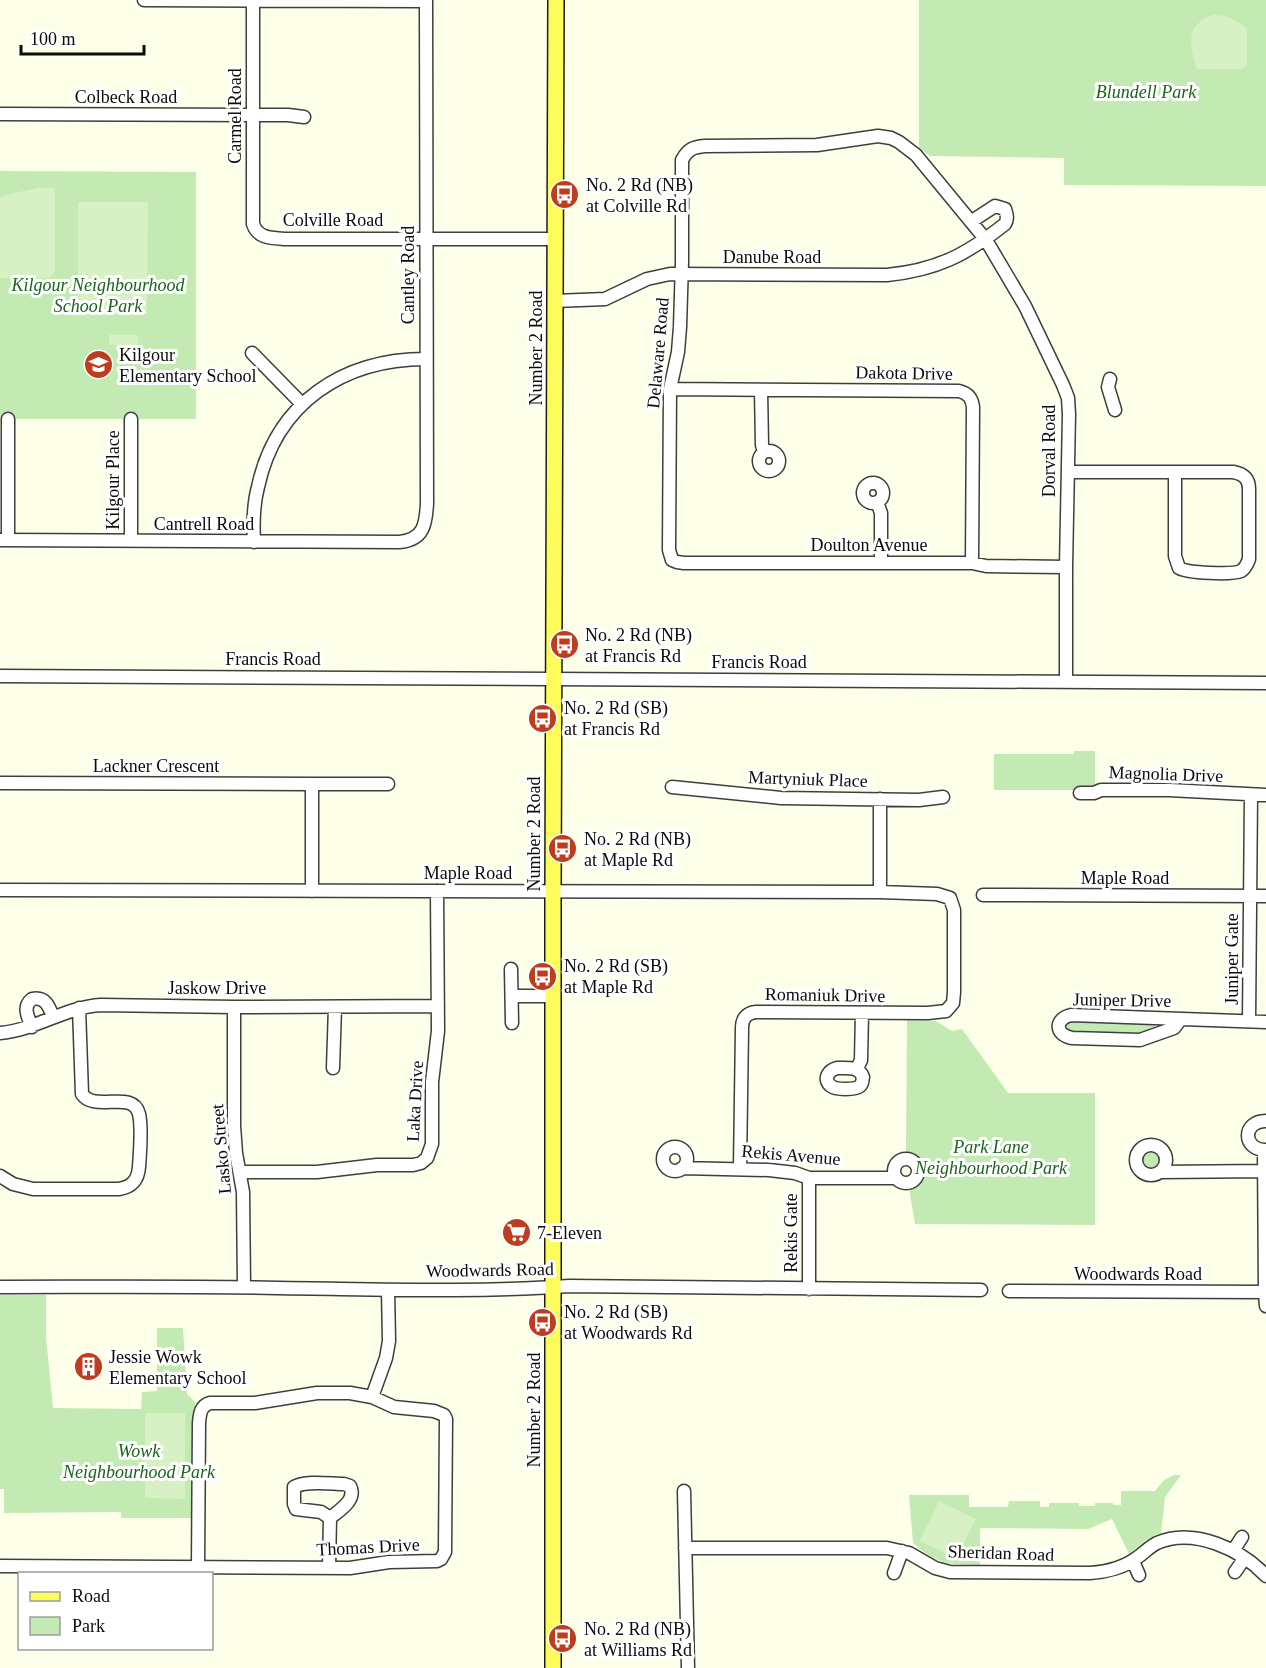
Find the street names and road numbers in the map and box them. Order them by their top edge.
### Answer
street label: Carmel Road [225,68,245,164]
street label: Colbeck Road [75,87,177,107]
street label: Colville Road [283,210,383,230]
street label: Cantley Road [398,226,418,324]
street label: Danube Road [723,247,821,267]
street label: Number 2 Road [526,291,546,405]
street label: Delaware Road [643,297,673,409]
street label: Dakota Drive [855,362,953,384]
street label: Dorval Road [1039,405,1059,497]
street label: Kilgour Place [103,430,123,530]
street label: Cantrell Road [154,514,254,534]
street label: Doulton Avenue [810,535,928,555]
street label: Francis Road [225,649,321,669]
street label: Francis Road [711,652,807,672]
street label: Lackner Crescent [93,756,219,776]
street label: Magnolia Drive [1108,762,1224,786]
street label: Martyniuk Place [748,767,868,791]
street label: Number 2 Road [524,777,544,891]
street label: Maple Road [424,863,512,883]
street label: Maple Road [1081,868,1169,888]
street label: Juniper Gate [1222,913,1242,1005]
street label: Jaskow Drive [168,978,266,998]
street label: Romaniuk Drive [765,984,885,1006]
street label: Juniper Drive [1073,989,1171,1011]
street label: Laka Drive [403,1060,427,1142]
street label: Lasko Street [207,1103,235,1195]
street label: Rekis Avenue [741,1141,841,1169]
street label: Rekis Gate [781,1193,801,1273]
street label: Woodwards Road [426,1259,554,1281]
street label: Woodwards Road [1074,1264,1202,1284]
street label: Number 2 Road [524,1353,544,1467]
street label: Thomas Drive [316,1534,420,1560]
street label: Sheridan Road [947,1541,1055,1565]

